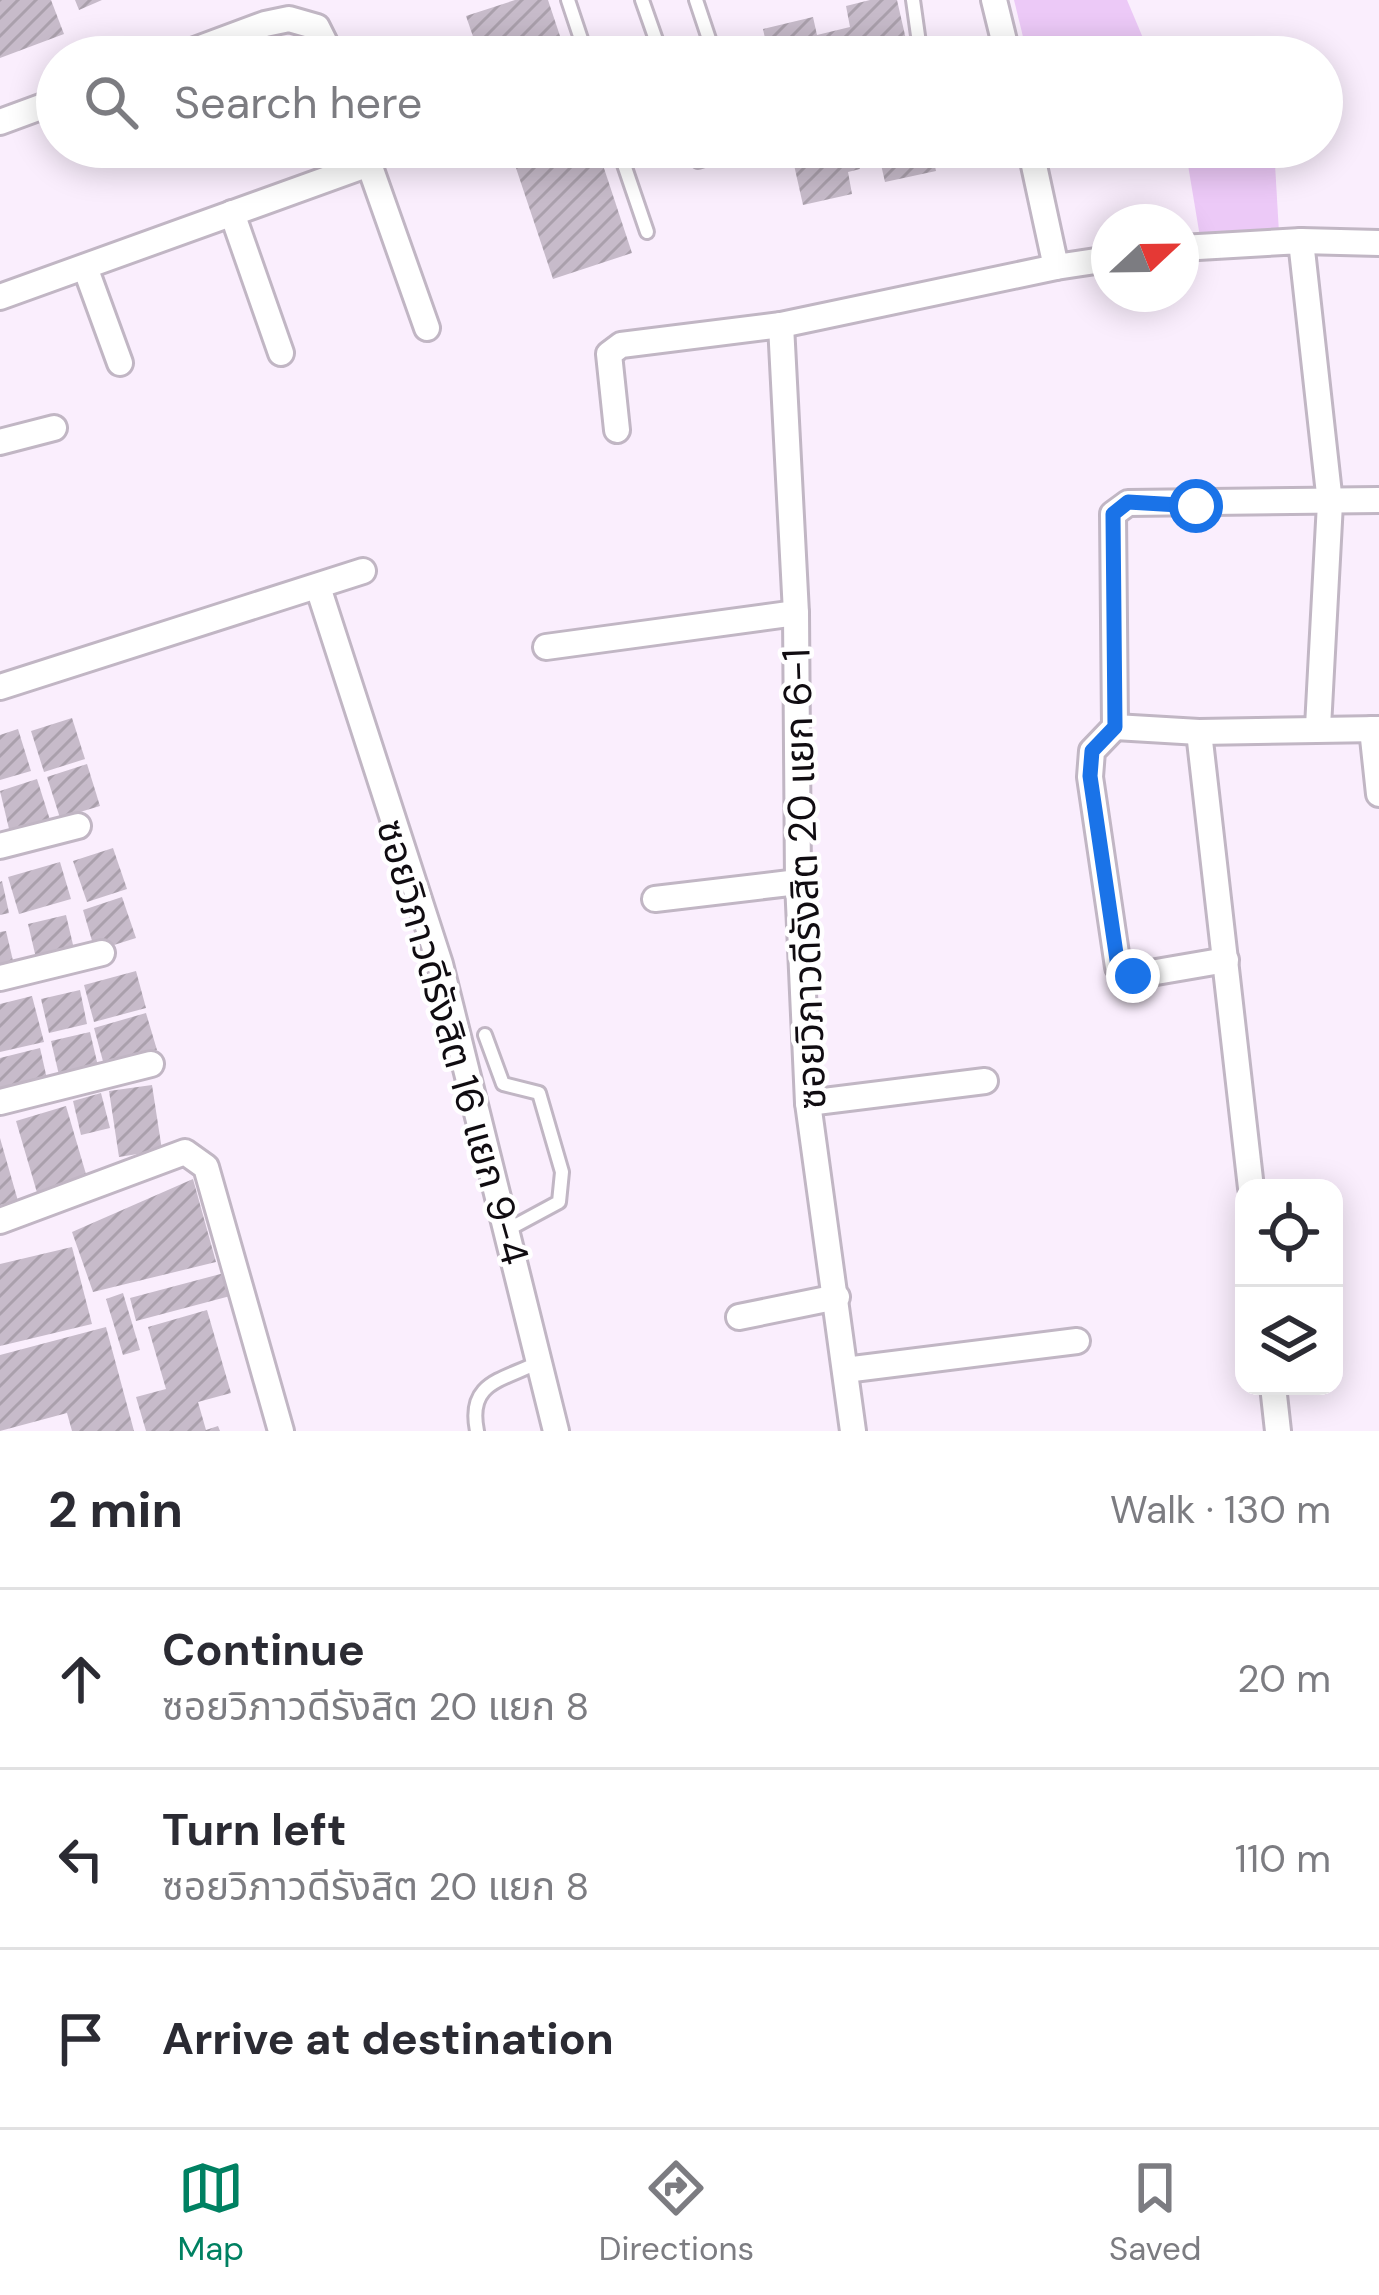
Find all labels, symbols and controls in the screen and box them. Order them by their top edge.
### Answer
search box [36,36,1343,168]
icon: search [78,69,144,135]
text: Search here [174,73,422,132]
north arrow [1091,204,1199,312]
route start [1169,479,1223,533]
street label: ซอยวิภาวดีรังสิต 20 แยก 6-1 [770,648,838,1110]
street label: ซอยวิภาวดีรังสิต 16 แยก 9-4 [365,814,541,1270]
route end [1106,949,1160,1003]
map controls [1235,1179,1343,1395]
button: locate [1235,1179,1343,1287]
button: layers [1235,1287,1343,1395]
text: 2 min [48,1476,183,1543]
text: Walk · 130 m [1110,1484,1331,1535]
text: Continue [162,1620,365,1679]
icon: ahead [48,1646,114,1712]
text: 20 m [1237,1653,1331,1704]
text: ซอยวิภาวดีรังสิต 20 แยก 8 [162,1681,589,1732]
text: Turn left [162,1800,346,1859]
icon: left [48,1826,114,1892]
text: 110 m [1235,1833,1331,1884]
text: ซอยวิภาวดีรังสิต 20 แยก 8 [162,1861,589,1912]
icon: arrive [48,2006,114,2072]
text: Arrive at destination [162,2009,614,2068]
tab: Map [177,2155,244,2270]
tab: Directions [599,2155,754,2270]
tab: Saved [1109,2155,1202,2270]

